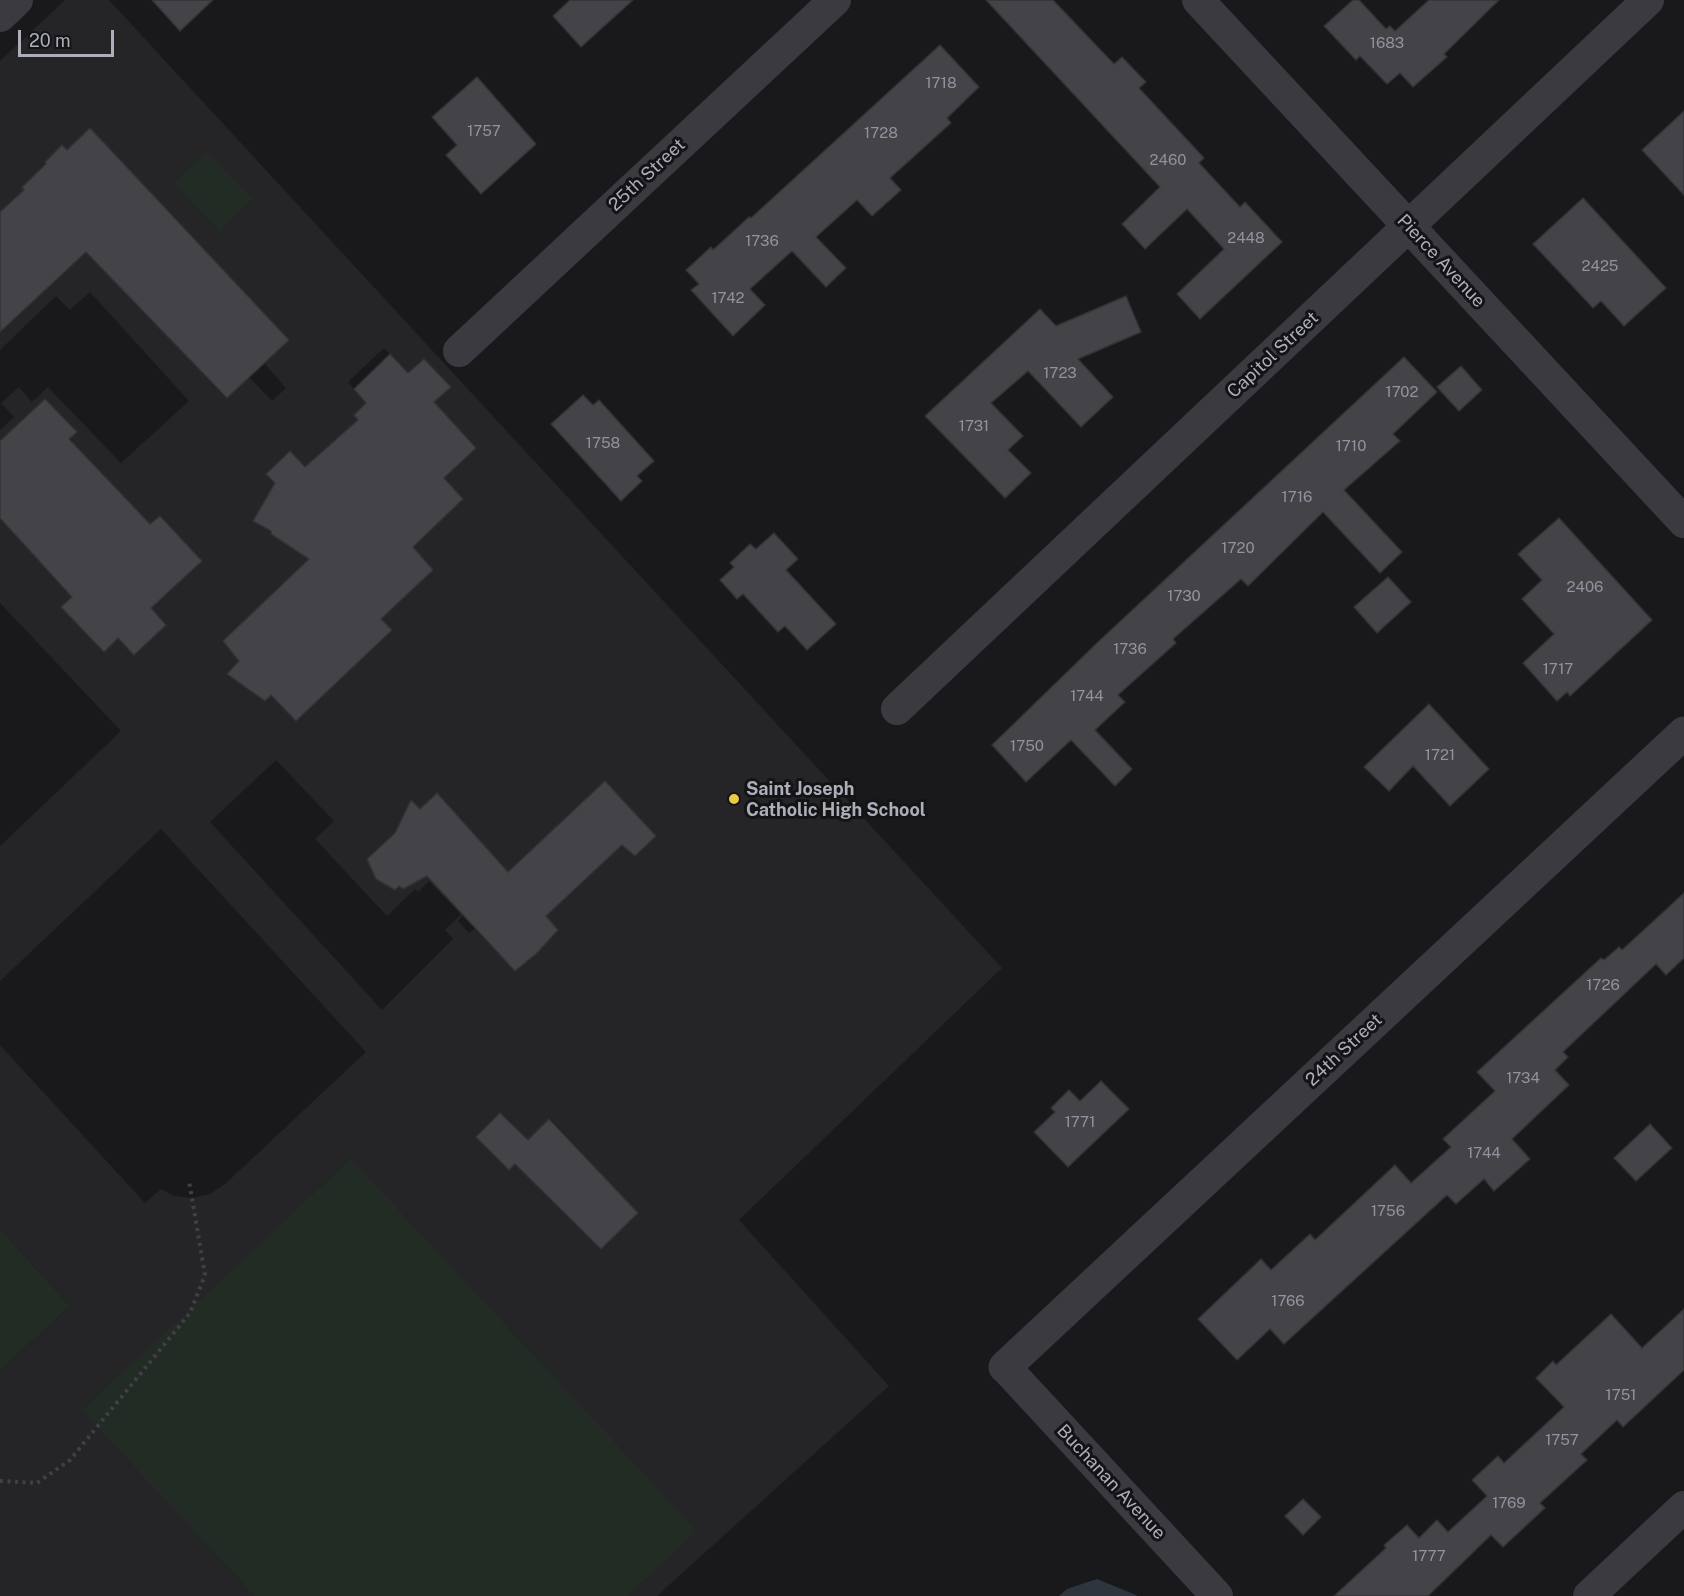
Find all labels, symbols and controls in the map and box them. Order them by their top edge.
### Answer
scale bar [21,18,117,56]
text: 20 m [29,30,71,51]
house number: 1683 [1370,34,1404,52]
house number: 1718 [925,74,957,92]
house number: 1757 [467,122,501,140]
house number: 1728 [864,124,898,142]
street label: 25th Street [604,134,690,216]
house number: 2460 [1150,151,1186,169]
street label: Pierce Avenue [1392,210,1490,312]
house number: 2448 [1227,229,1265,247]
house number: 1736 [745,232,779,250]
house number: 2425 [1582,257,1618,275]
house number: 1742 [711,289,745,307]
street label: Capitol Street [1223,307,1323,403]
house number: 1723 [1043,364,1077,382]
house number: 1702 [1386,383,1418,401]
house number: 1731 [959,417,989,435]
house number: 1758 [586,434,620,452]
house number: 1710 [1336,437,1366,455]
house number: 1716 [1282,488,1312,506]
house number: 1720 [1221,539,1255,557]
house number: 2406 [1567,578,1603,596]
house number: 1730 [1167,587,1201,605]
house number: 1736 [1113,640,1147,658]
house number: 1717 [1543,660,1573,678]
house number: 1744 [1070,687,1104,705]
house number: 1750 [1010,737,1044,755]
house number: 1721 [1425,746,1455,764]
place label: Saint Joseph Catholic High School [746,778,926,820]
marker: Saint Joseph Catholic High School [727,792,741,806]
house number: 1726 [1586,976,1620,994]
street label: 24th Street [1301,1009,1387,1091]
house number: 1734 [1506,1069,1540,1087]
house number: 1771 [1065,1113,1095,1131]
house number: 1744 [1467,1144,1501,1162]
house number: 1756 [1371,1202,1405,1220]
house number: 1766 [1271,1292,1305,1310]
house number: 1751 [1606,1386,1636,1404]
street label: Buchanan Avenue [1052,1420,1170,1544]
house number: 1757 [1545,1431,1579,1449]
house number: 1769 [1492,1494,1526,1512]
house number: 1777 [1412,1547,1446,1565]

